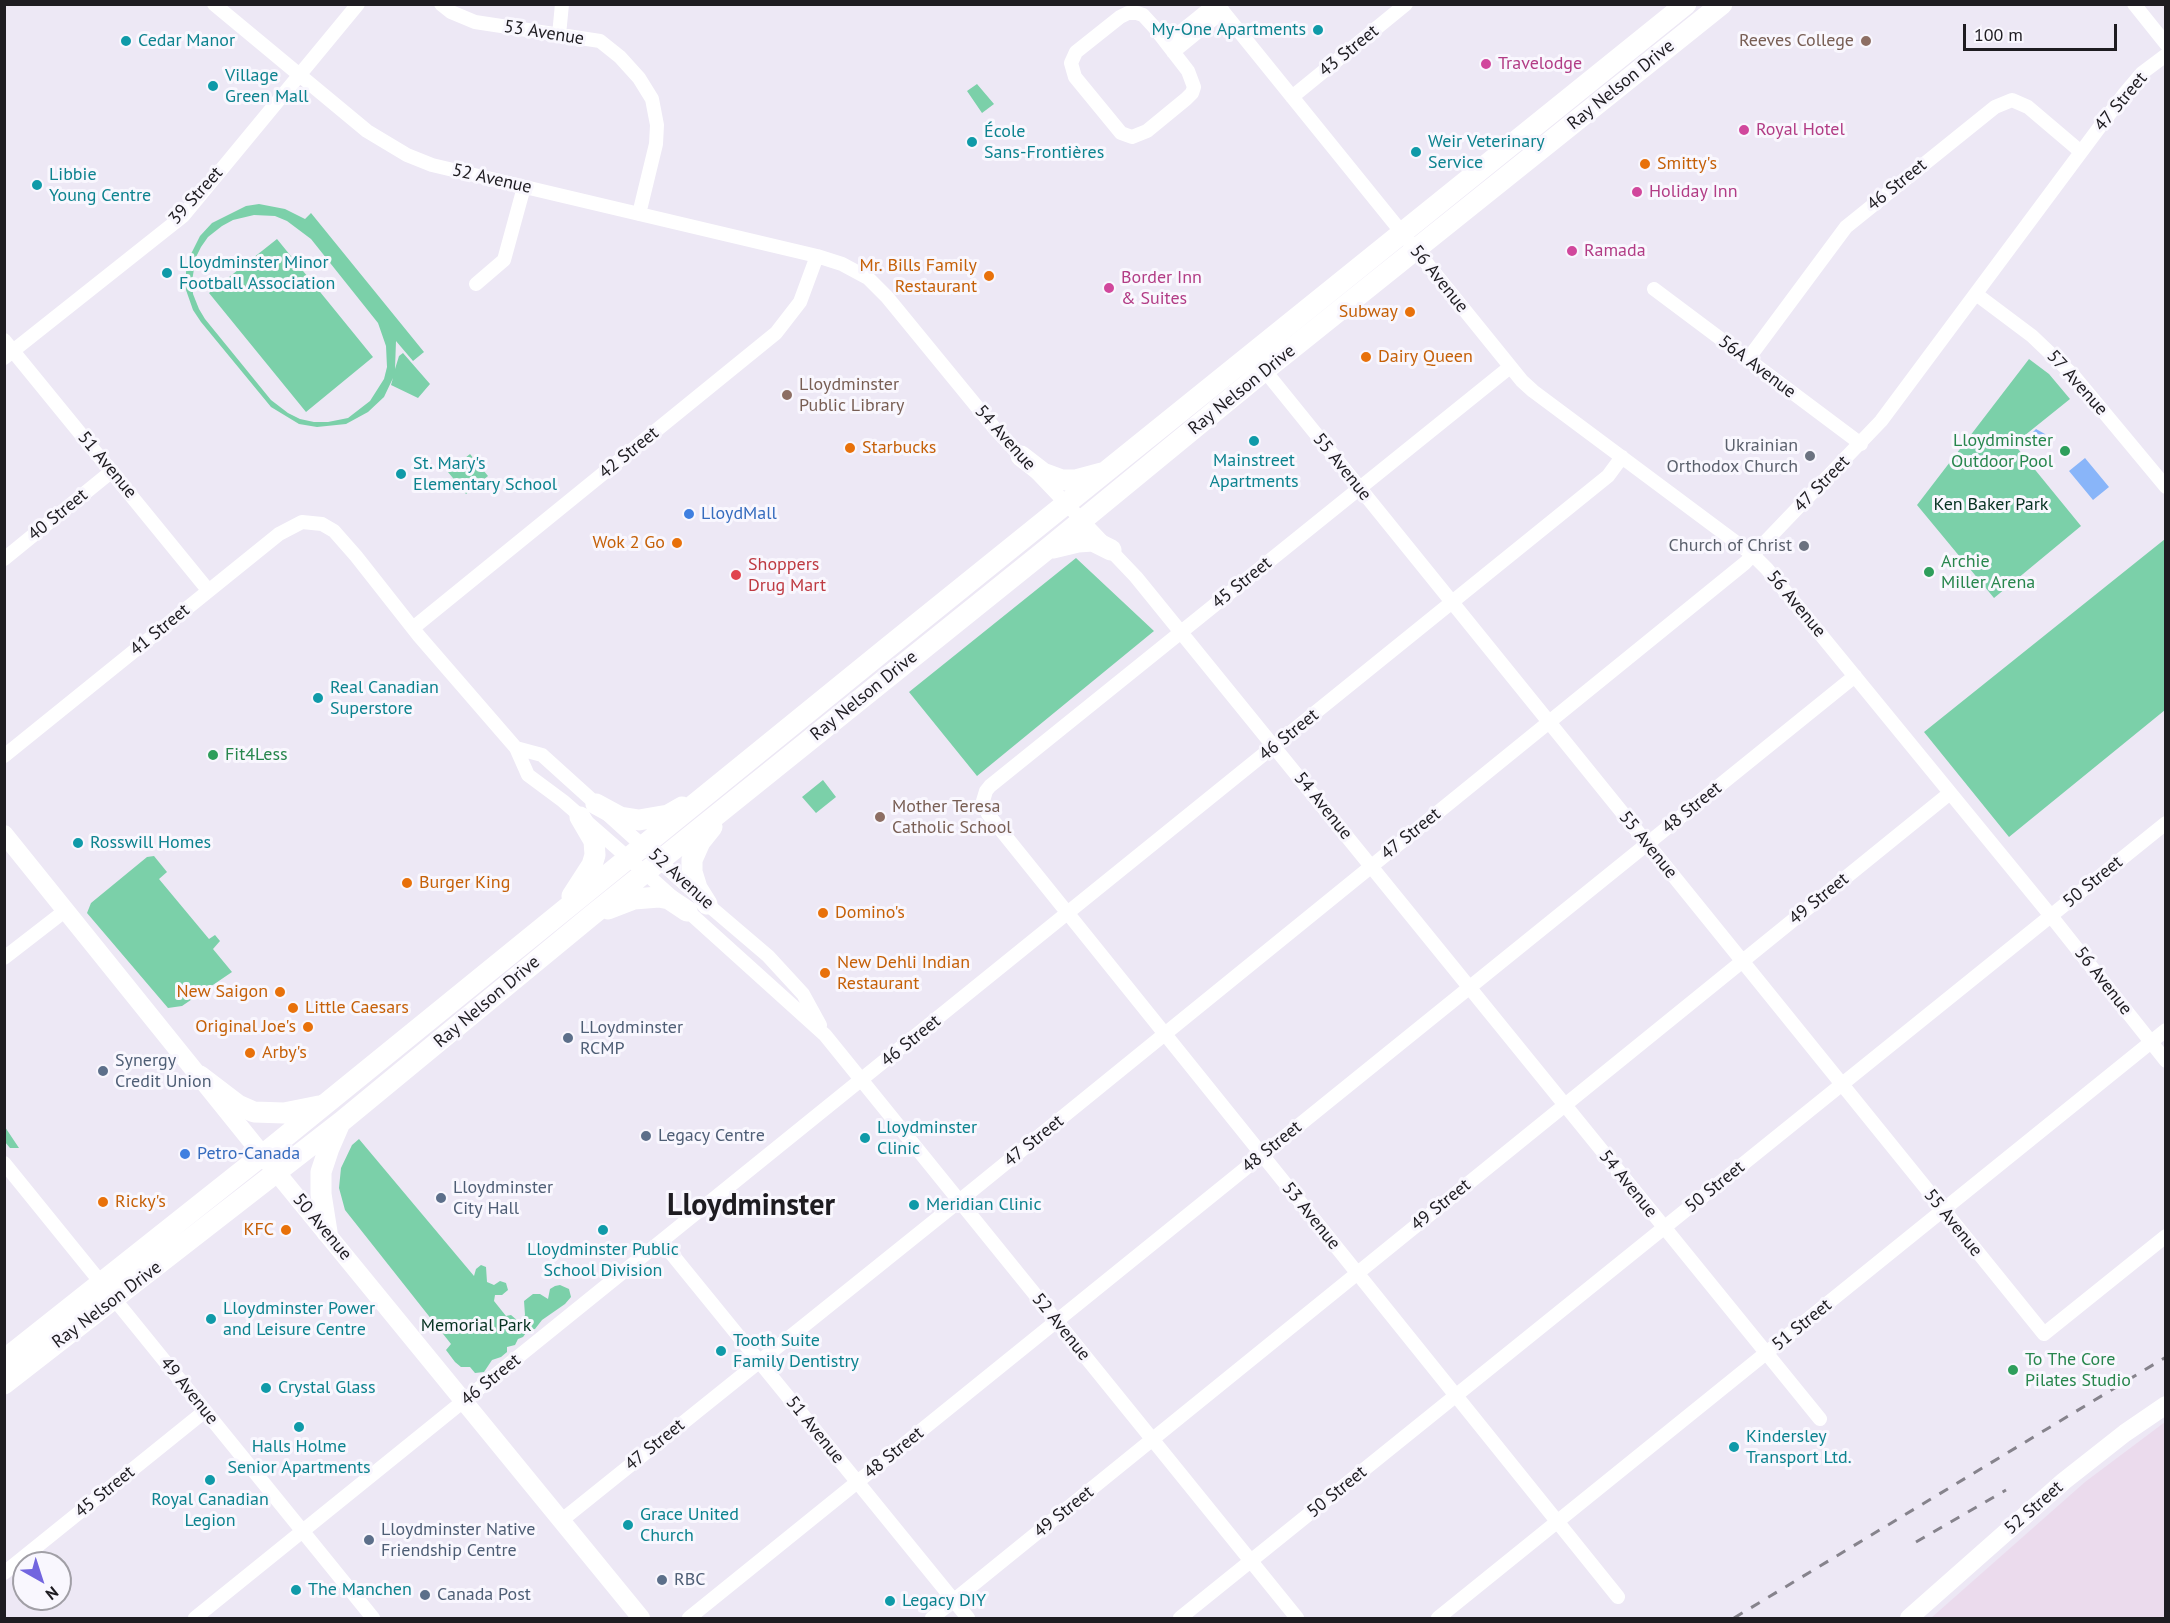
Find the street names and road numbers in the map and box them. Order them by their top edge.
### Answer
street label: 53 Avenue [502,16,586,50]
street label: 43 Street [1315,20,1383,82]
street label: Ray Nelson Drive [1563,35,1679,135]
street label: 47 Street [2090,68,2152,136]
street label: 46 Street [1863,154,1931,216]
street label: 52 Avenue [450,159,534,199]
street label: 39 Street [164,163,228,229]
street label: 56 Avenue [1405,241,1473,317]
street label: 56A Avenue [1714,331,1800,403]
street label: Ray Nelson Drive [1184,340,1300,440]
street label: 57 Avenue [2042,346,2112,420]
street label: 54 Avenue [970,401,1040,475]
street label: 42 Street [595,422,663,484]
street label: 51 Avenue [73,427,141,503]
street label: 55 Avenue [1308,429,1376,505]
street label: 47 Street [1790,451,1854,517]
street label: 40 Street [24,484,92,546]
street label: 45 Street [1208,552,1276,614]
street label: 56 Avenue [1762,566,1830,642]
street label: 41 Street [126,599,194,661]
street label: Ray Nelson Drive [806,646,922,746]
street label: 46 Street [1255,704,1323,766]
street label: 54 Avenue [1289,768,1357,844]
street label: 48 Street [1658,777,1726,839]
street label: 47 Street [1377,803,1445,865]
street label: 55 Avenue [1614,807,1682,883]
street label: 52 Avenue [644,844,718,914]
street label: 50 Street [2059,851,2127,913]
street label: 49 Street [1785,868,1853,930]
street label: 56 Avenue [2070,943,2136,1019]
street label: Ray Nelson Drive [430,952,544,1052]
street label: 46 Street [877,1010,945,1072]
street label: 47 Street [1000,1110,1068,1172]
street label: 48 Street [1238,1116,1306,1178]
street label: 54 Avenue [1594,1146,1662,1222]
street label: 50 Street [1681,1156,1749,1218]
street label: 49 Street [1407,1174,1475,1236]
street label: 53 Avenue [1277,1178,1345,1254]
street label: 55 Avenue [1919,1185,1987,1261]
street label: 50 Avenue [288,1189,356,1265]
street label: Ray Nelson Drive [48,1257,166,1353]
street label: 52 Avenue [1027,1289,1095,1365]
street label: 51 Street [1768,1294,1836,1356]
street label: 46 Street [457,1349,525,1411]
street label: 49 Avenue [155,1353,223,1429]
street label: 51 Avenue [781,1392,849,1468]
street label: 47 Street [621,1414,689,1476]
street label: 48 Street [860,1422,928,1484]
street label: 45 Street [71,1461,139,1523]
street label: 50 Street [1303,1461,1371,1523]
street label: 52 Street [2000,1477,2068,1539]
street label: 49 Street [1030,1481,1098,1543]

